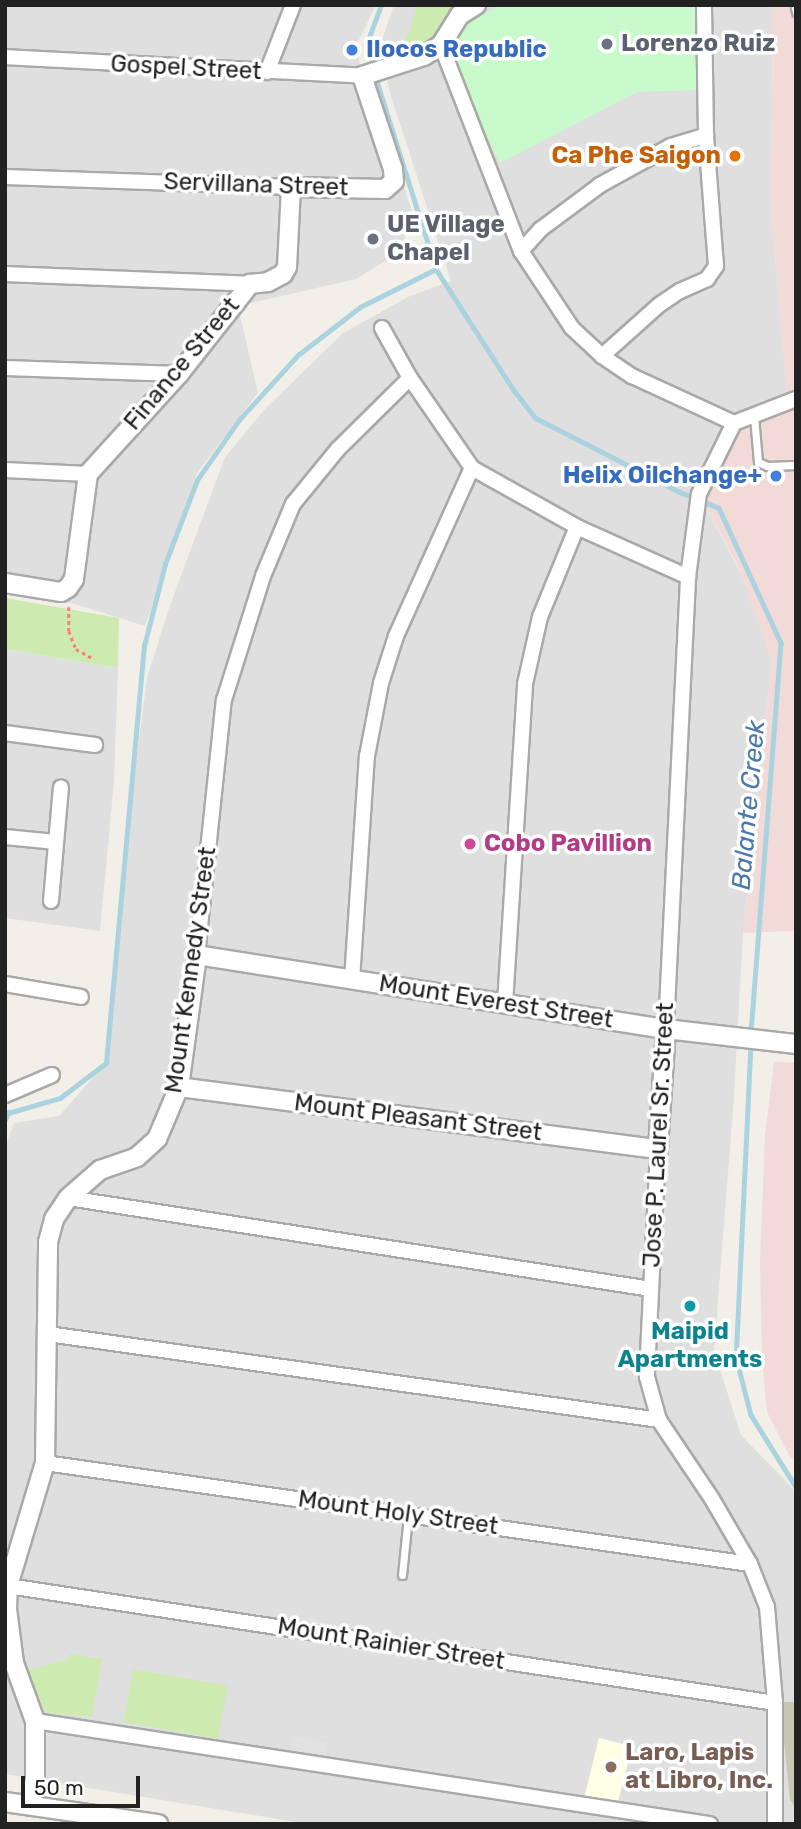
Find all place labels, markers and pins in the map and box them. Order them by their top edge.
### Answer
place label: Lorenzo Ruiz [621,30,775,58]
place label: Ilocos Republic [366,36,547,64]
marker: Lorenzo Ruiz [599,36,615,52]
marker: Ilocos Republic [344,42,360,58]
place label: Ca Phe Saigon [551,142,721,170]
marker: Ca Phe Saigon [727,148,743,164]
place label: UE Village Chapel [387,211,505,267]
marker: UE Village Chapel [365,231,381,247]
place label: Helix Oilchange+ [563,462,762,490]
marker: Helix Oilchange+ [768,468,784,484]
place label: Cobo Pavillion [484,830,652,858]
marker: Cobo Pavillion [462,836,478,852]
marker: Maipid Apartments [682,1298,698,1314]
place label: Maipid Apartments [618,1318,762,1374]
place label: Laro, Lapis at Libro, Inc. [625,1739,773,1795]
marker: Laro, Lapis at Libro, Inc. [603,1759,619,1775]

